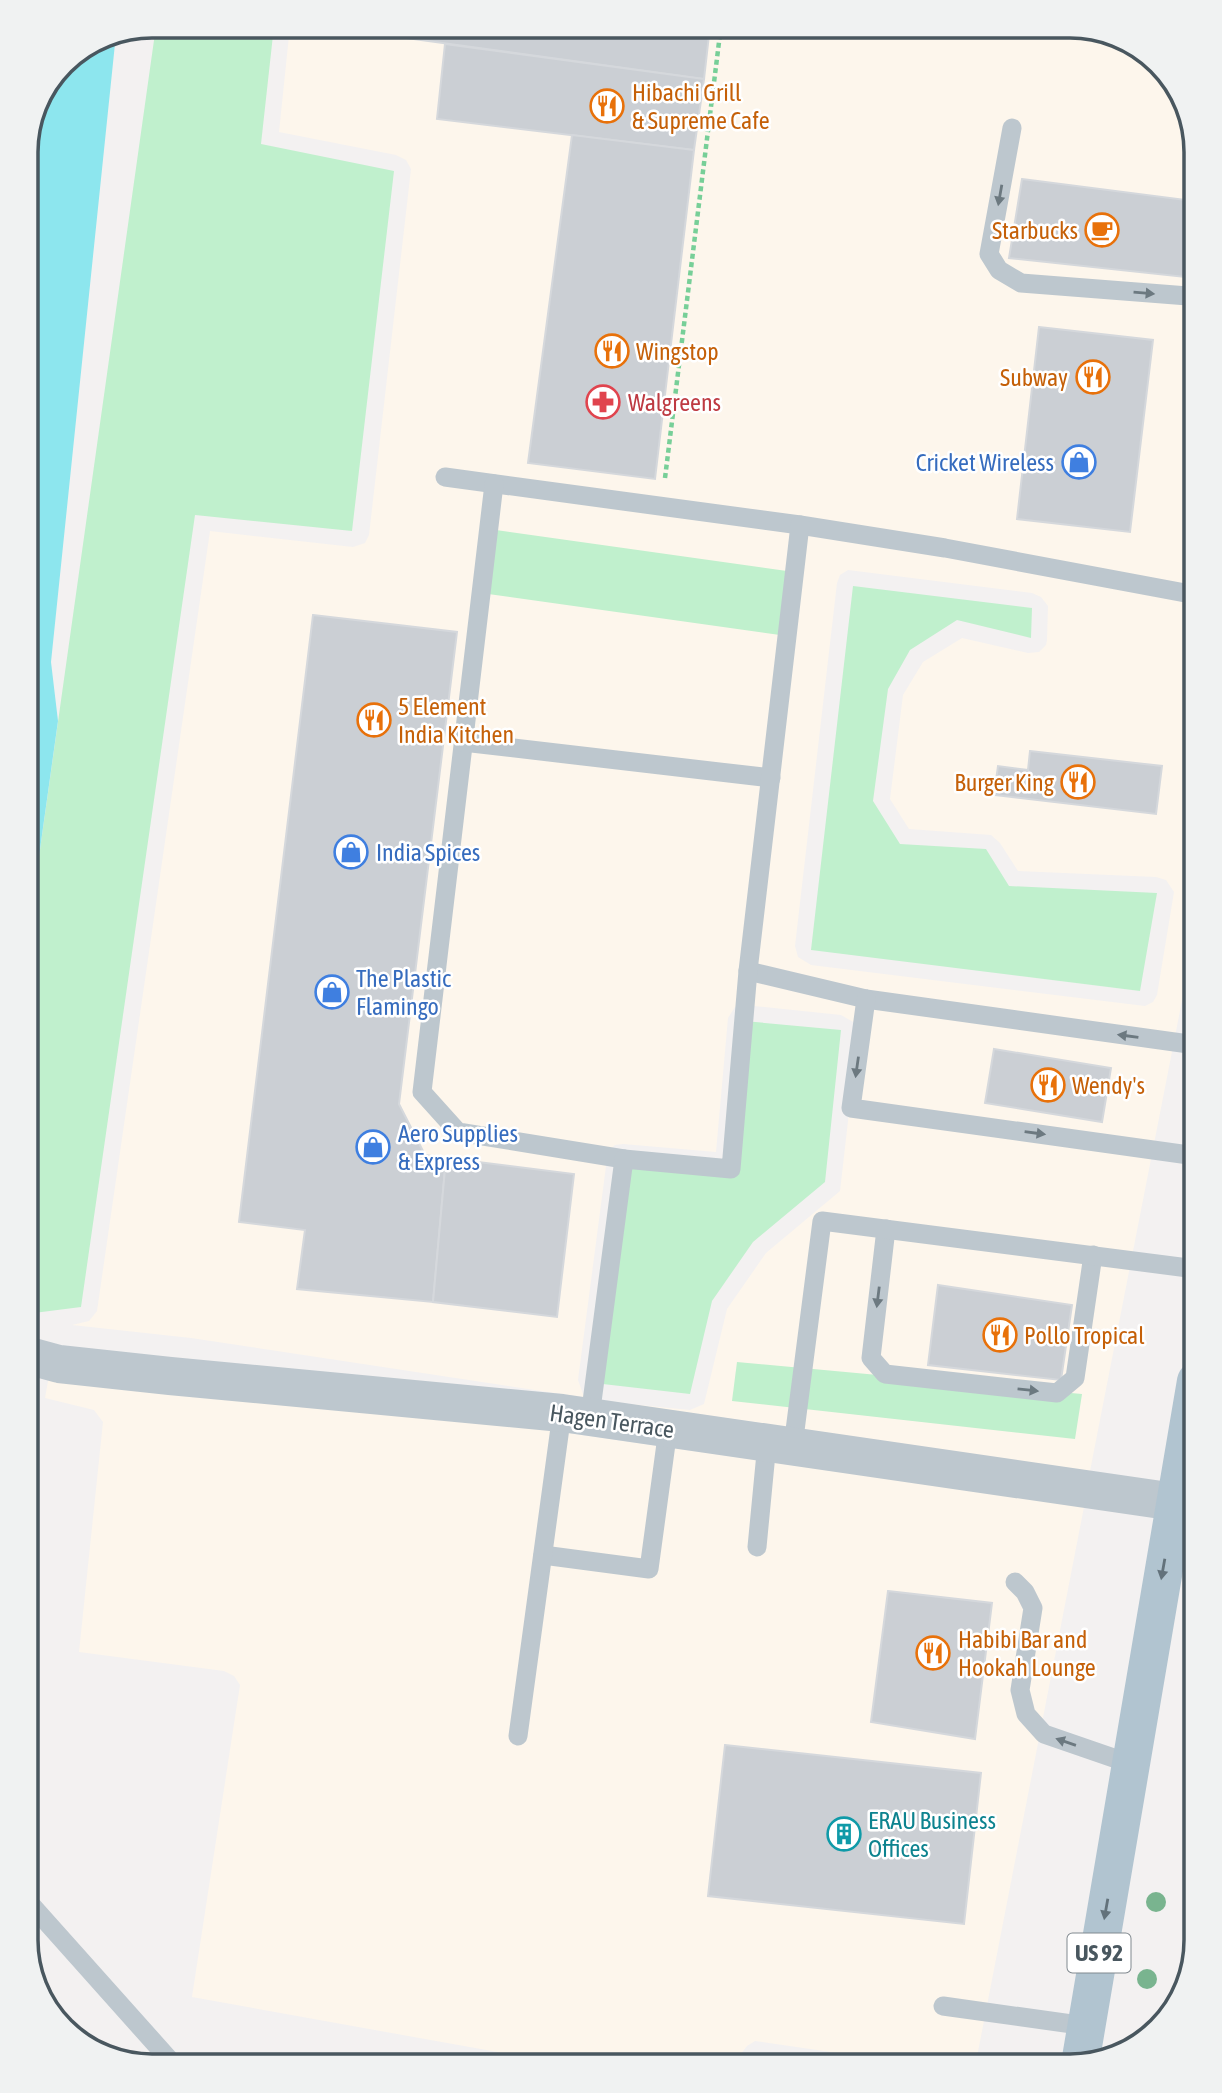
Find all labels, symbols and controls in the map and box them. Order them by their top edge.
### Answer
place label: Hibachi Grill & Supreme Cafe [632,79,770,134]
restaurant icon: Hibachi Grill & Supreme Cafe [588,87,626,125]
one-way arrow [994,184,1005,206]
cafe icon: Starbucks [1083,211,1121,249]
place label: Starbucks [992,217,1078,244]
one-way arrow [1133,288,1155,299]
restaurant icon: Wingstop [593,332,631,370]
place label: Wingstop [636,338,719,365]
restaurant icon: Subway [1074,358,1112,396]
place label: Subway [1000,364,1068,391]
pharmacy icon: Walgreens [584,383,622,421]
place label: Walgreens [628,389,721,416]
shop icon: Cricket Wireless [1060,443,1098,481]
place label: Cricket Wireless [916,449,1054,476]
place label: 5 Element India Kitchen [398,693,514,748]
restaurant icon: 5 Element India Kitchen [355,701,393,739]
restaurant icon: Burger King [1059,763,1097,801]
place label: Burger King [954,769,1055,796]
shop icon: India Spices [332,833,370,871]
place label: India Spices [376,839,480,866]
place label: The Plastic Flamingo [356,965,451,1020]
shop icon: The Plastic Flamingo [313,973,351,1011]
one-way arrow [1117,1030,1139,1041]
one-way arrow [851,1056,862,1078]
restaurant icon: Wendy's [1029,1066,1067,1104]
place label: Wendy's [1072,1072,1145,1099]
place label: Aero Supplies & Express [398,1120,518,1175]
shop icon: Aero Supplies & Express [354,1128,392,1166]
one-way arrow [1024,1128,1046,1139]
one-way arrow [873,1286,884,1308]
restaurant icon: Pollo Tropical [981,1316,1019,1354]
place label: Pollo Tropical [1024,1322,1145,1349]
one-way arrow [1018,1385,1040,1396]
street label: Hagen Terrace [548,1399,676,1443]
one-way arrow [1157,1558,1168,1580]
place label: Habibi Bar and Hookah Lounge [958,1626,1096,1681]
restaurant icon: Habibi Bar and Hookah Lounge [914,1634,952,1672]
one-way arrow [1056,1736,1077,1747]
place label: ERAU Business Offices [868,1807,996,1862]
building icon: ERAU Business Offices [825,1815,863,1853]
one-way arrow [1100,1898,1111,1920]
road number: US 92 [1068,1934,1130,1972]

